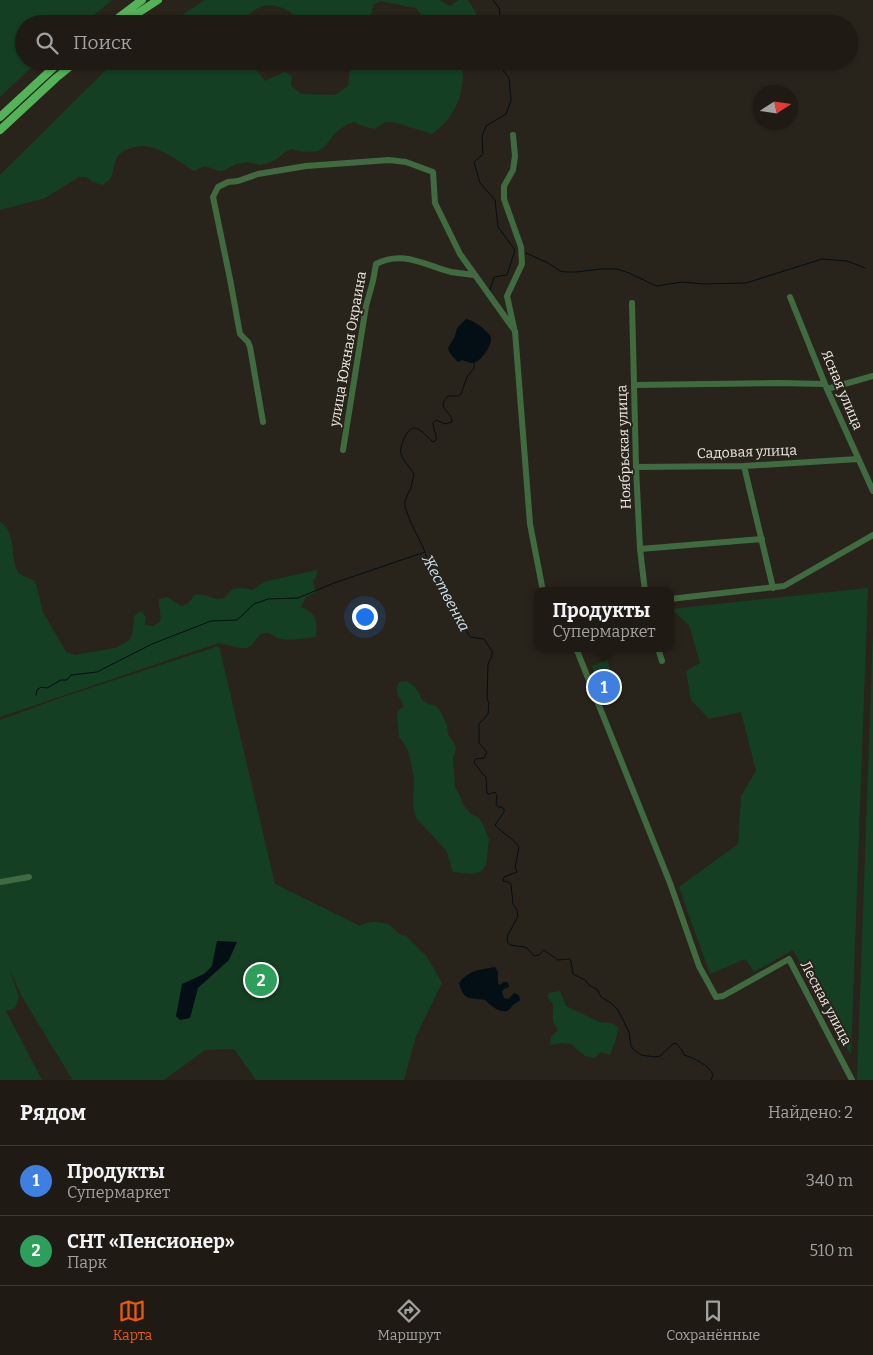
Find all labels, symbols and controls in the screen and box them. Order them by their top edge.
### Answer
search box [15,15,858,70]
icon: search [33,29,61,57]
text: Поиск [73,31,132,54]
north arrow [753,85,798,130]
street label: улица Южная Окраина [326,270,370,429]
street label: Ясная улица [818,348,866,433]
street label: Ноябрьская улица [613,384,635,509]
street label: Садовая улица [697,442,798,462]
water label: Жественка [418,551,474,634]
popup [534,587,674,652]
text: Продукты [552,599,650,622]
your location [352,604,378,630]
text: Супермаркет [552,622,656,641]
pin: 1 [588,668,620,706]
street label: Лесная улица [797,958,855,1048]
pin: 2 [245,961,277,999]
text: Рядом [20,1100,86,1126]
text: Найдено: 2 [768,1103,853,1122]
text: Продукты [67,1160,165,1183]
text: 1 [33,1171,39,1190]
text: 340 m [806,1171,853,1190]
text: Супермаркет [67,1183,170,1202]
text: СНТ «Пенсионер» [67,1230,235,1253]
text: 2 [31,1241,41,1260]
text: 510 m [809,1241,853,1260]
text: Парк [67,1253,107,1272]
tab: Карта [113,1297,152,1344]
tab: Маршрут [378,1297,441,1344]
tab: Сохранённые [666,1297,760,1344]

